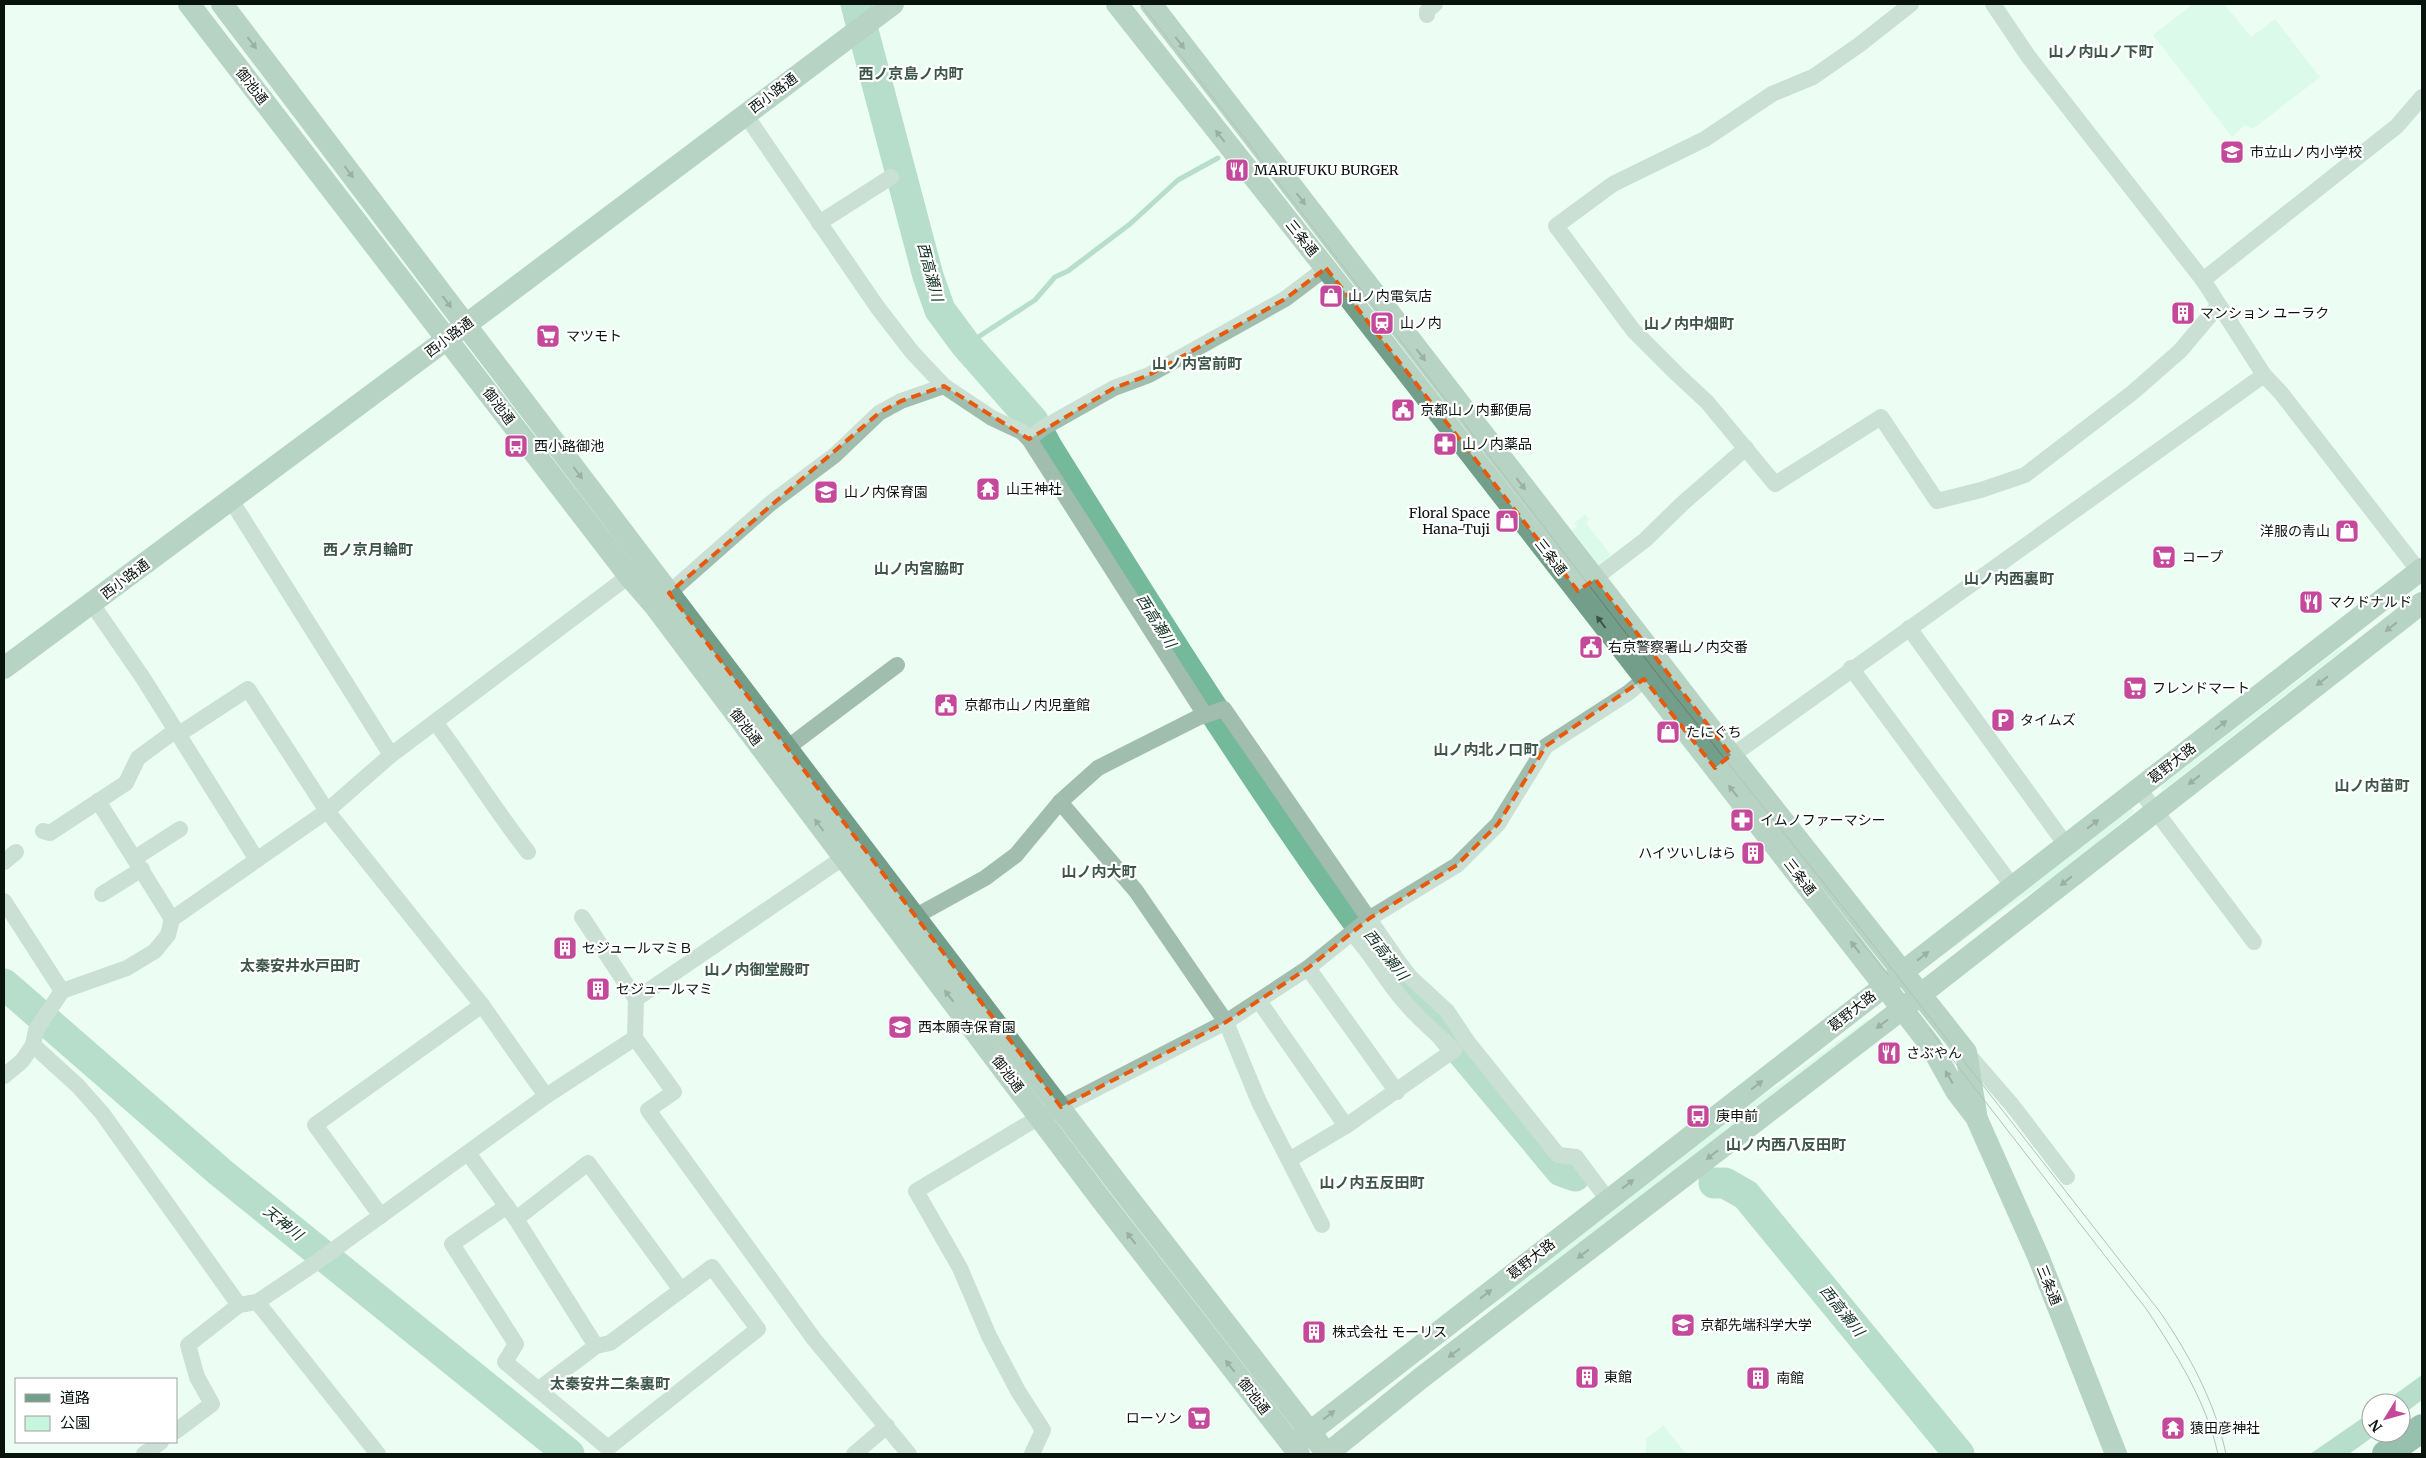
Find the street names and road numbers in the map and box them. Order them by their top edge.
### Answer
street label: 御池通 [232,64,272,108]
street label: 西小路通 [745,69,801,117]
street label: 三条通 [1282,216,1322,260]
street label: 西小路通 [421,313,477,361]
street label: 御池通 [479,384,519,428]
street label: 三条通 [1531,535,1571,579]
street label: 西小路通 [97,555,153,603]
street label: 御池通 [726,705,766,749]
street label: 葛野大路 [2144,739,2200,787]
street label: 三条通 [1780,855,1820,899]
street label: 葛野大路 [1824,987,1880,1035]
street label: 御池通 [988,1052,1028,1096]
street label: 葛野大路 [1503,1235,1559,1283]
street label: 三条通 [2033,1262,2065,1308]
street label: 御池通 [1234,1374,1274,1418]

